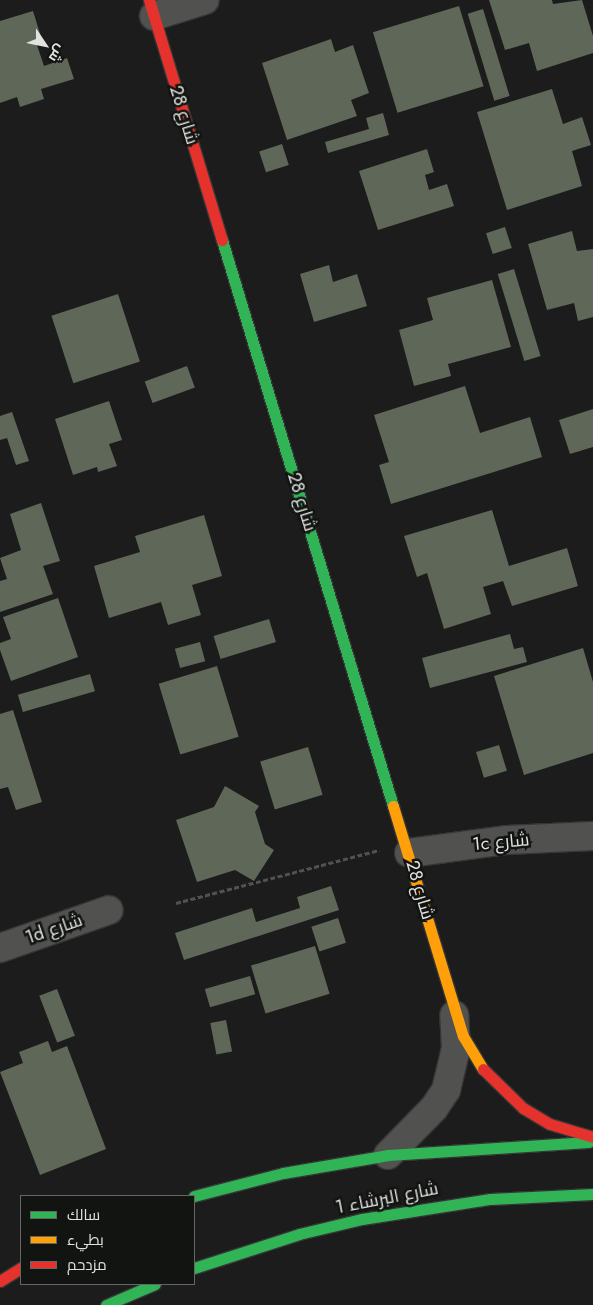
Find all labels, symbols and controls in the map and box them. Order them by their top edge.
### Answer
north arrow [20,20,70,70]
text: ش [44,40,71,66]
street label: شارع 28 [165,83,203,147]
street label: شارع 28 [283,470,321,534]
street label: 1c شارع [472,829,530,855]
street label: شارع 28 [401,858,439,922]
street label: 1d شارع [23,909,85,949]
street label: شارع البرشاء 1 [334,1177,440,1219]
legend [20,1195,195,1285]
text: سالك [67,1204,100,1226]
text: بطيء [67,1229,104,1251]
text: مزدحم [67,1254,107,1276]

